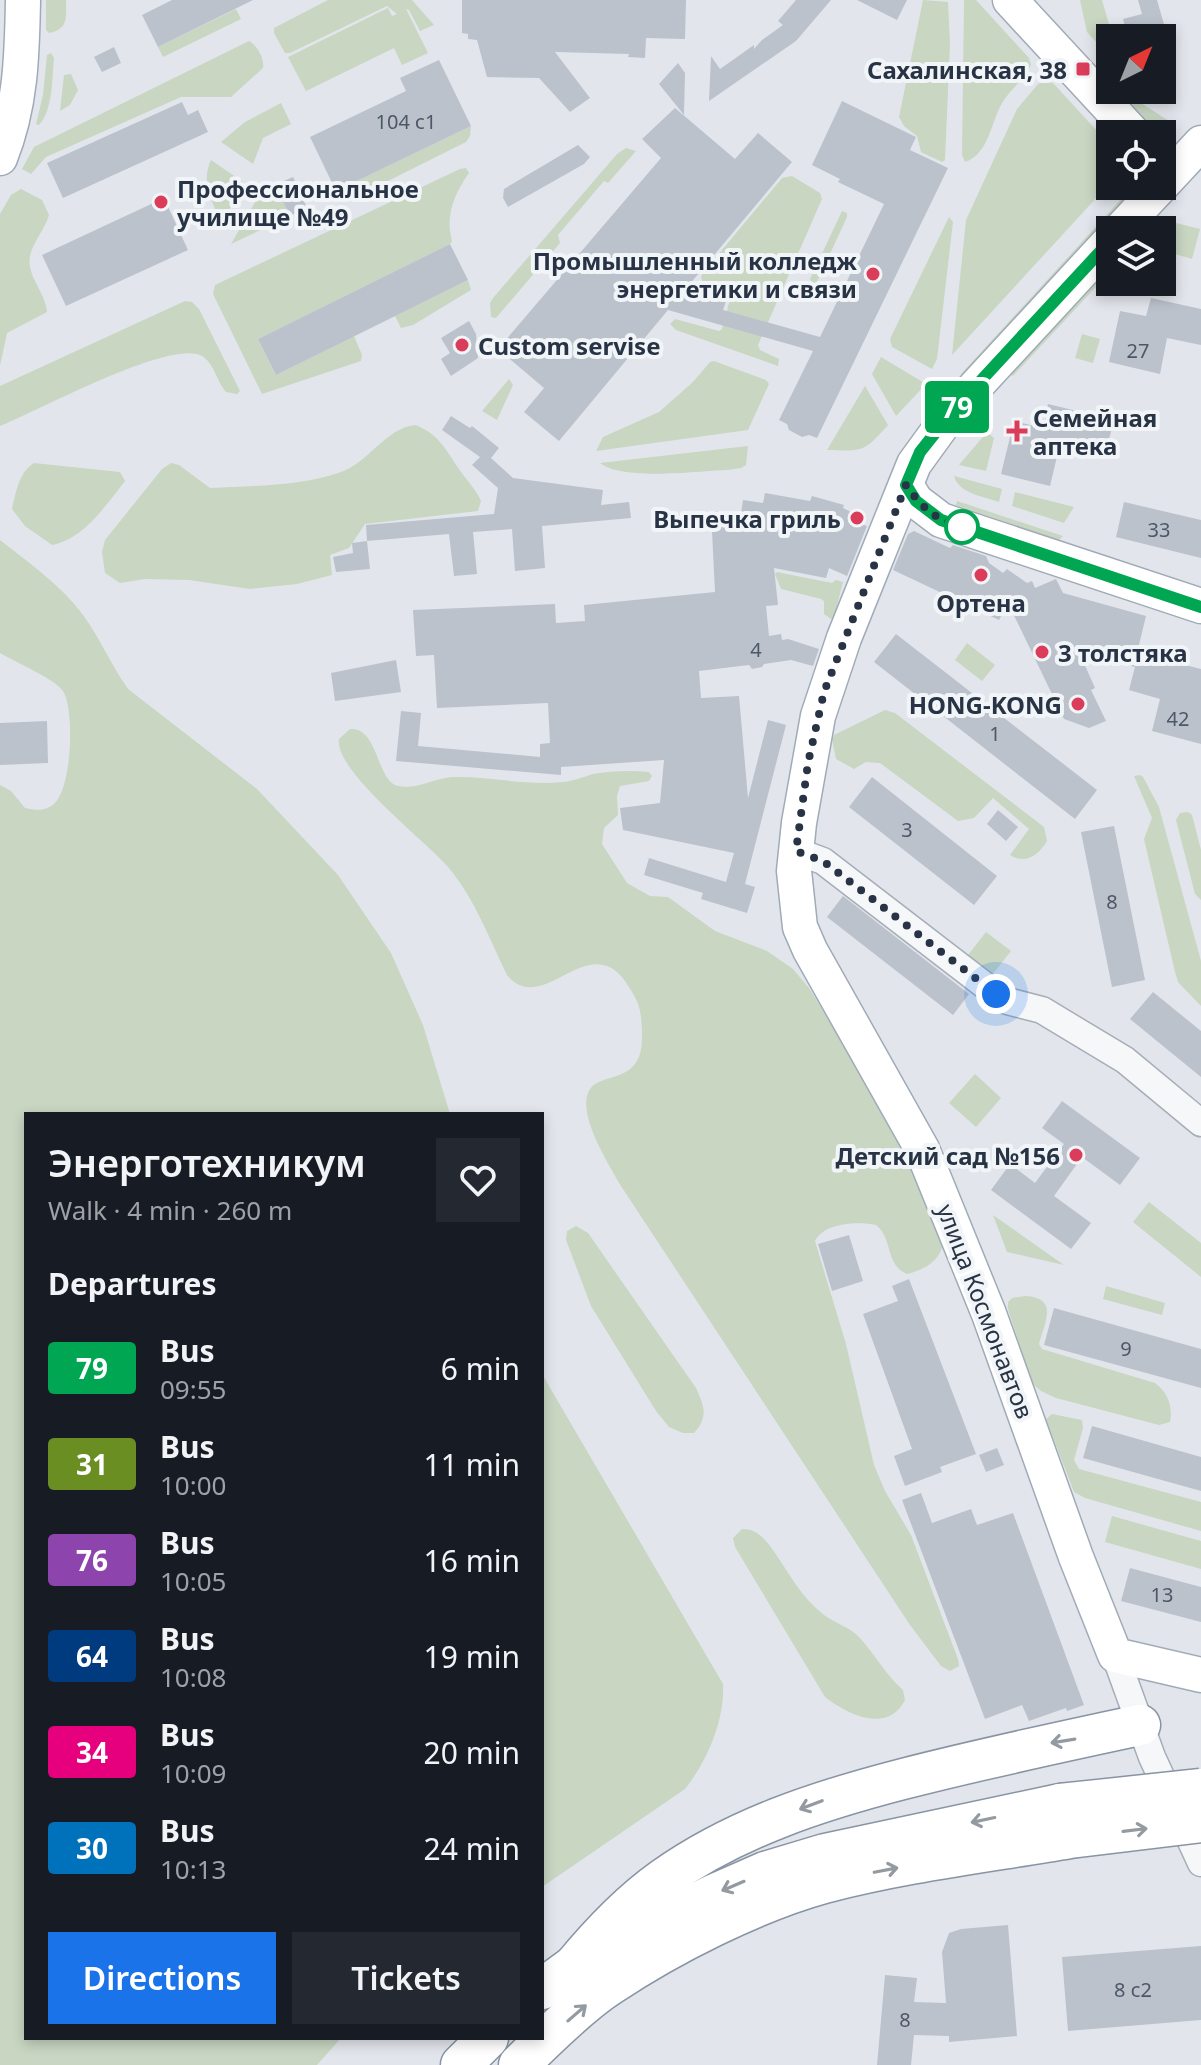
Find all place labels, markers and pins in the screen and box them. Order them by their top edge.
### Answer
place label: Сахалинская, 38 [867,53,1067,86]
marker: Сахалинская, 38 [1074,60,1092,78]
place label: Профессиональное училище №49 [176,172,419,233]
marker: Профессиональное училище №49 [152,193,170,211]
place label: Промышленный колледж энергетики и связи [533,244,857,305]
marker: Промышленный колледж энергетики и связи [864,265,882,283]
place label: Custom servise [478,329,660,362]
marker: Custom servise [453,336,471,354]
place label: Семейная аптека [1033,401,1157,462]
marker: Семейная аптека [1008,422,1026,440]
place label: Выпечка гриль [653,502,841,535]
marker: Выпечка гриль [848,509,866,527]
unlabelled marker [945,510,979,544]
marker: Ортена [972,566,990,584]
place label: Ортена [936,586,1026,619]
place label: 3 толстяка [1058,636,1188,669]
marker: 3 толстяка [1033,643,1051,661]
place label: HONG-KONG [909,688,1062,721]
marker: HONG-KONG [1069,695,1087,713]
place label: Детский сад №156 [836,1139,1060,1172]
marker: Детский сад №156 [1067,1146,1085,1164]

